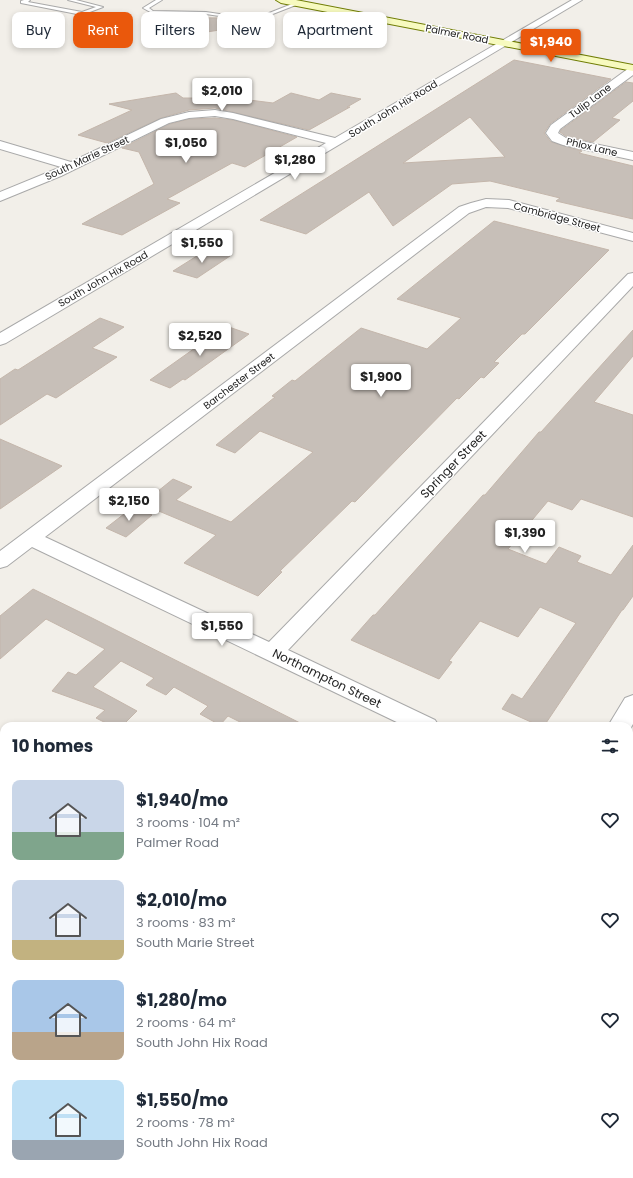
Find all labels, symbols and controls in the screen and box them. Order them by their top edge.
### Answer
chip: Buy [12,12,65,48]
chip: Rent [73,12,133,48]
chip: Filters [141,12,209,48]
chip: New [217,12,275,48]
chip: Apartment [283,12,387,48]
street label: Palmer Road [424,21,490,47]
pin: $1,940 [518,29,584,63]
text: $1,940 [530,32,572,51]
street label: South John Hix Road [346,76,440,142]
pin: $2,010 [189,78,255,112]
street label: Tulip Lane [566,80,614,122]
text: $2,010 [201,81,243,100]
pin: $1,050 [153,130,219,164]
street label: South Marie Street [43,132,132,184]
text: $1,050 [165,133,207,152]
street label: Phlox Lane [565,134,619,160]
pin: $1,280 [262,147,328,181]
text: $1,280 [274,150,316,169]
street label: Cambridge Street [512,198,602,236]
pin: $1,550 [169,230,235,264]
text: $1,550 [181,233,223,252]
street label: South John Hix Road [55,247,151,311]
pin: $2,520 [167,323,233,357]
text: $2,520 [178,326,222,345]
street label: Barchester Street [200,349,278,413]
pin: $1,900 [348,364,414,398]
text: $1,900 [360,367,402,386]
street label: Springer Street [416,426,490,502]
pin: $2,150 [96,488,162,522]
text: $2,150 [108,491,150,510]
pin: $1,390 [492,520,558,554]
text: $1,390 [504,523,546,542]
pin: $1,550 [189,613,255,647]
text: $1,550 [201,616,243,635]
street label: Northampton Street [270,644,384,712]
text: 10 homes [12,734,93,758]
icon: filters [599,735,621,757]
text: $1,940/mo [136,788,228,812]
icon: home [44,796,92,844]
icon: heart [599,809,621,831]
text: 3 rooms · 104 m² [136,813,240,832]
text: Palmer Road [136,833,219,852]
text: $2,010/mo [136,888,227,912]
icon: home [44,896,92,944]
icon: heart [599,909,621,931]
text: 3 rooms · 83 m² [136,913,236,932]
text: South Marie Street [136,933,254,952]
text: $1,280/mo [136,988,227,1012]
icon: home [44,996,92,1044]
icon: heart [599,1009,621,1031]
text: 2 rooms · 64 m² [136,1013,236,1032]
text: South John Hix Road [136,1033,268,1052]
text: $1,550/mo [136,1088,228,1112]
icon: home [44,1096,92,1144]
icon: heart [599,1109,621,1131]
text: 2 rooms · 78 m² [136,1113,235,1132]
text: South John Hix Road [136,1133,268,1152]

